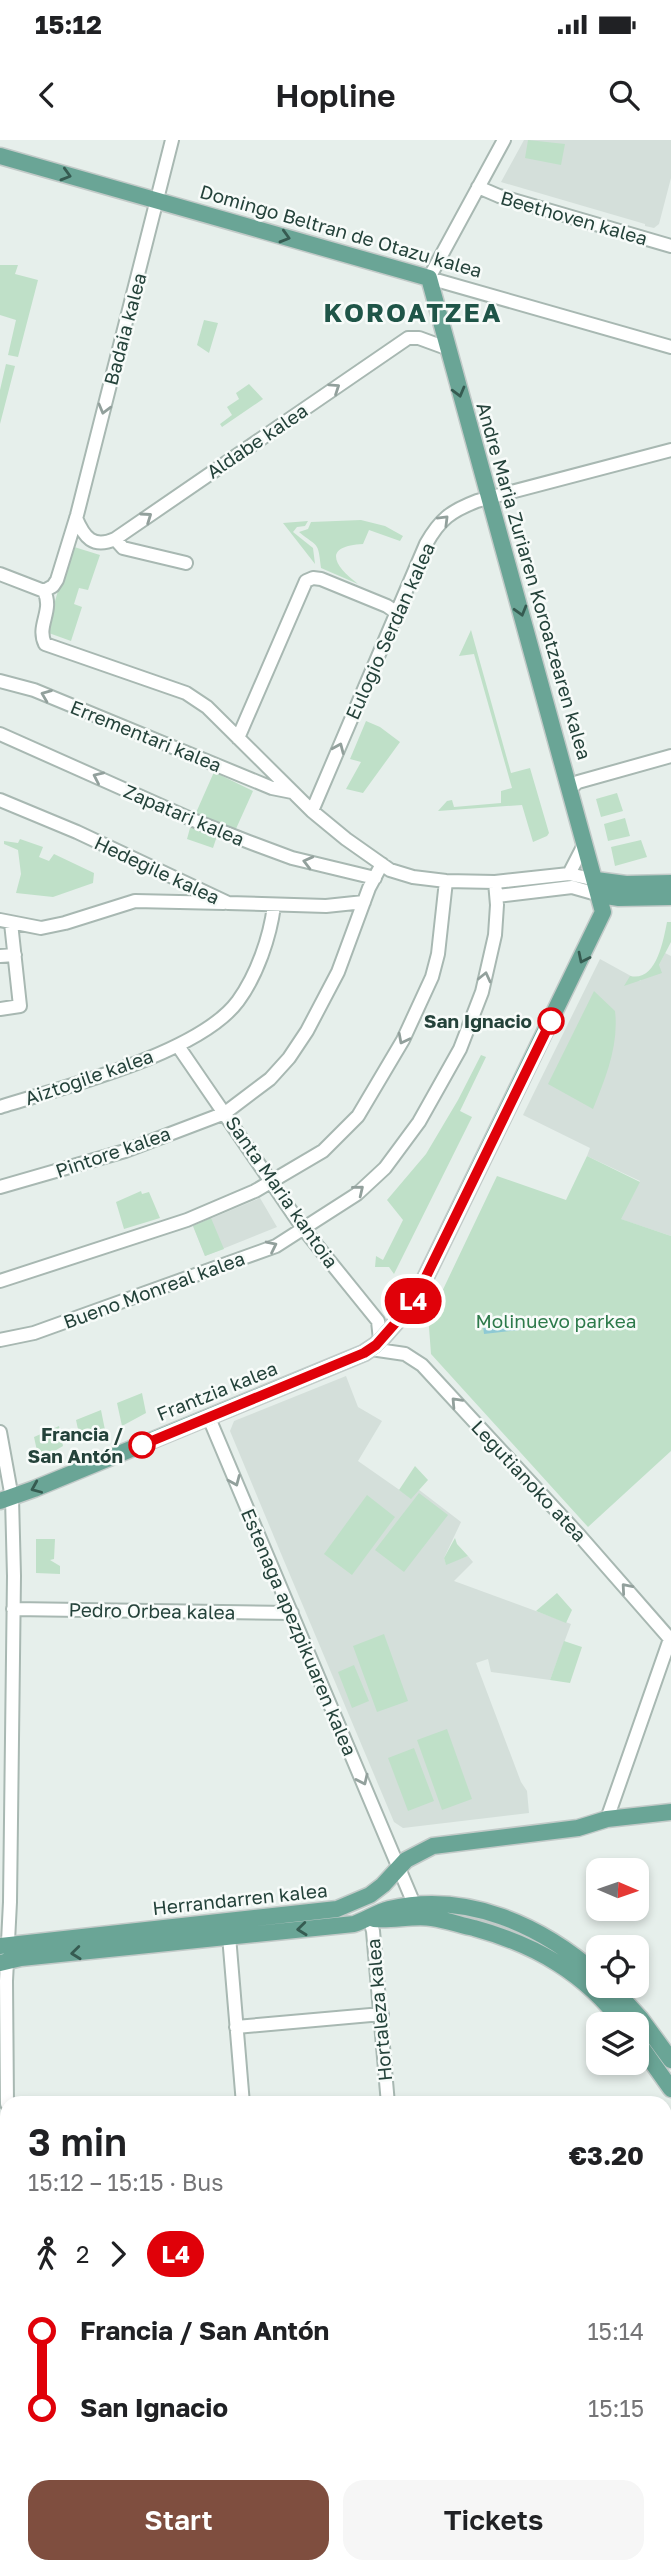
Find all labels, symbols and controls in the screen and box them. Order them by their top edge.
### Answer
text: 15:12 [35,9,102,40]
icon: back [28,76,66,114]
text: Hopline [275,76,396,114]
icon: search [605,76,643,114]
one-way arrow [59,167,71,181]
street label: Domingo Beltran de Otazu kalea [197,179,485,282]
street label: Beethoven kalea [498,186,650,249]
one-way arrow [278,228,290,243]
street label: Badaia kalea [98,270,151,388]
district label: KOROATZEA [324,297,502,328]
one-way arrow [327,384,340,396]
one-way arrow [451,385,465,397]
street label: Aldabe kalea [202,398,312,483]
street label: Andre Maria Zuriaren Koroatzearen kalea [472,399,597,762]
one-way arrow [98,403,112,415]
one-way arrow [139,513,152,525]
one-way arrow [436,516,449,529]
street label: Eulogio Serdan kalea [340,539,439,723]
one-way arrow [512,604,527,616]
one-way arrow [41,690,53,704]
street label: Errementari kalea [67,695,225,776]
one-way arrow [331,743,345,755]
one-way arrow [93,771,105,785]
street label: Zapatari kalea [120,779,248,850]
street label: Hedegile kalea [91,830,223,909]
one-way arrow [302,856,314,870]
one-way arrow [577,951,591,963]
one-way arrow [477,971,491,983]
marker: San Ignacio [538,1008,564,1034]
place label: San Ignacio [424,1009,532,1032]
one-way arrow [397,1032,411,1044]
street label: Aiztogile kalea [22,1044,156,1109]
street label: Santa Maria kantoia [221,1111,343,1272]
street label: Pintore kalea [52,1121,173,1182]
one-way arrow [352,1186,364,1199]
one-way arrow [265,1240,277,1254]
street label: Bueno Monreal kalea [60,1246,248,1333]
line badge: L4 [382,1278,444,1324]
text: L4 [399,1286,427,1315]
park label: Molinuevo parkea [475,1309,637,1332]
street label: Frantzia kalea [153,1356,280,1425]
one-way arrow [452,1397,464,1410]
street label: Legutianoko atea [467,1415,592,1546]
place label: Francia / San Antón [28,1422,123,1467]
marker: Francia / San Antón [129,1432,155,1458]
one-way arrow [227,1474,241,1486]
one-way arrow [31,1479,43,1493]
street label: Estenaga apezpikuaren kalea [237,1505,362,1759]
one-way arrow [622,1584,634,1597]
street label: Pedro Orbea kalea [68,1598,236,1623]
one-way arrow [355,1773,369,1785]
north arrow [586,1858,649,1922]
map controls [586,1858,649,2075]
street label: Herrandarren kalea [151,1878,329,1919]
one-way arrow [296,1921,307,1936]
button: locate [586,1935,649,1998]
street label: Hortaleza kalea [361,1938,396,2082]
one-way arrow [70,1945,82,1960]
button: layers [586,2012,649,2075]
text: 3 min [28,2119,127,2164]
text: €3.20 [569,2140,644,2171]
text: 15:12 – 15:15 · Bus [28,2168,223,2196]
icon: walk [28,2235,66,2273]
icon: forward [99,2235,137,2273]
text: L4 [161,2239,190,2268]
text: 2 [76,2240,89,2268]
text: Francia / San Antón [80,2315,329,2346]
text: 15:14 [587,2317,644,2345]
text: San Ignacio [80,2392,228,2423]
text: 15:15 [588,2394,644,2422]
button: Start [28,2480,329,2560]
button: Tickets [343,2480,644,2560]

